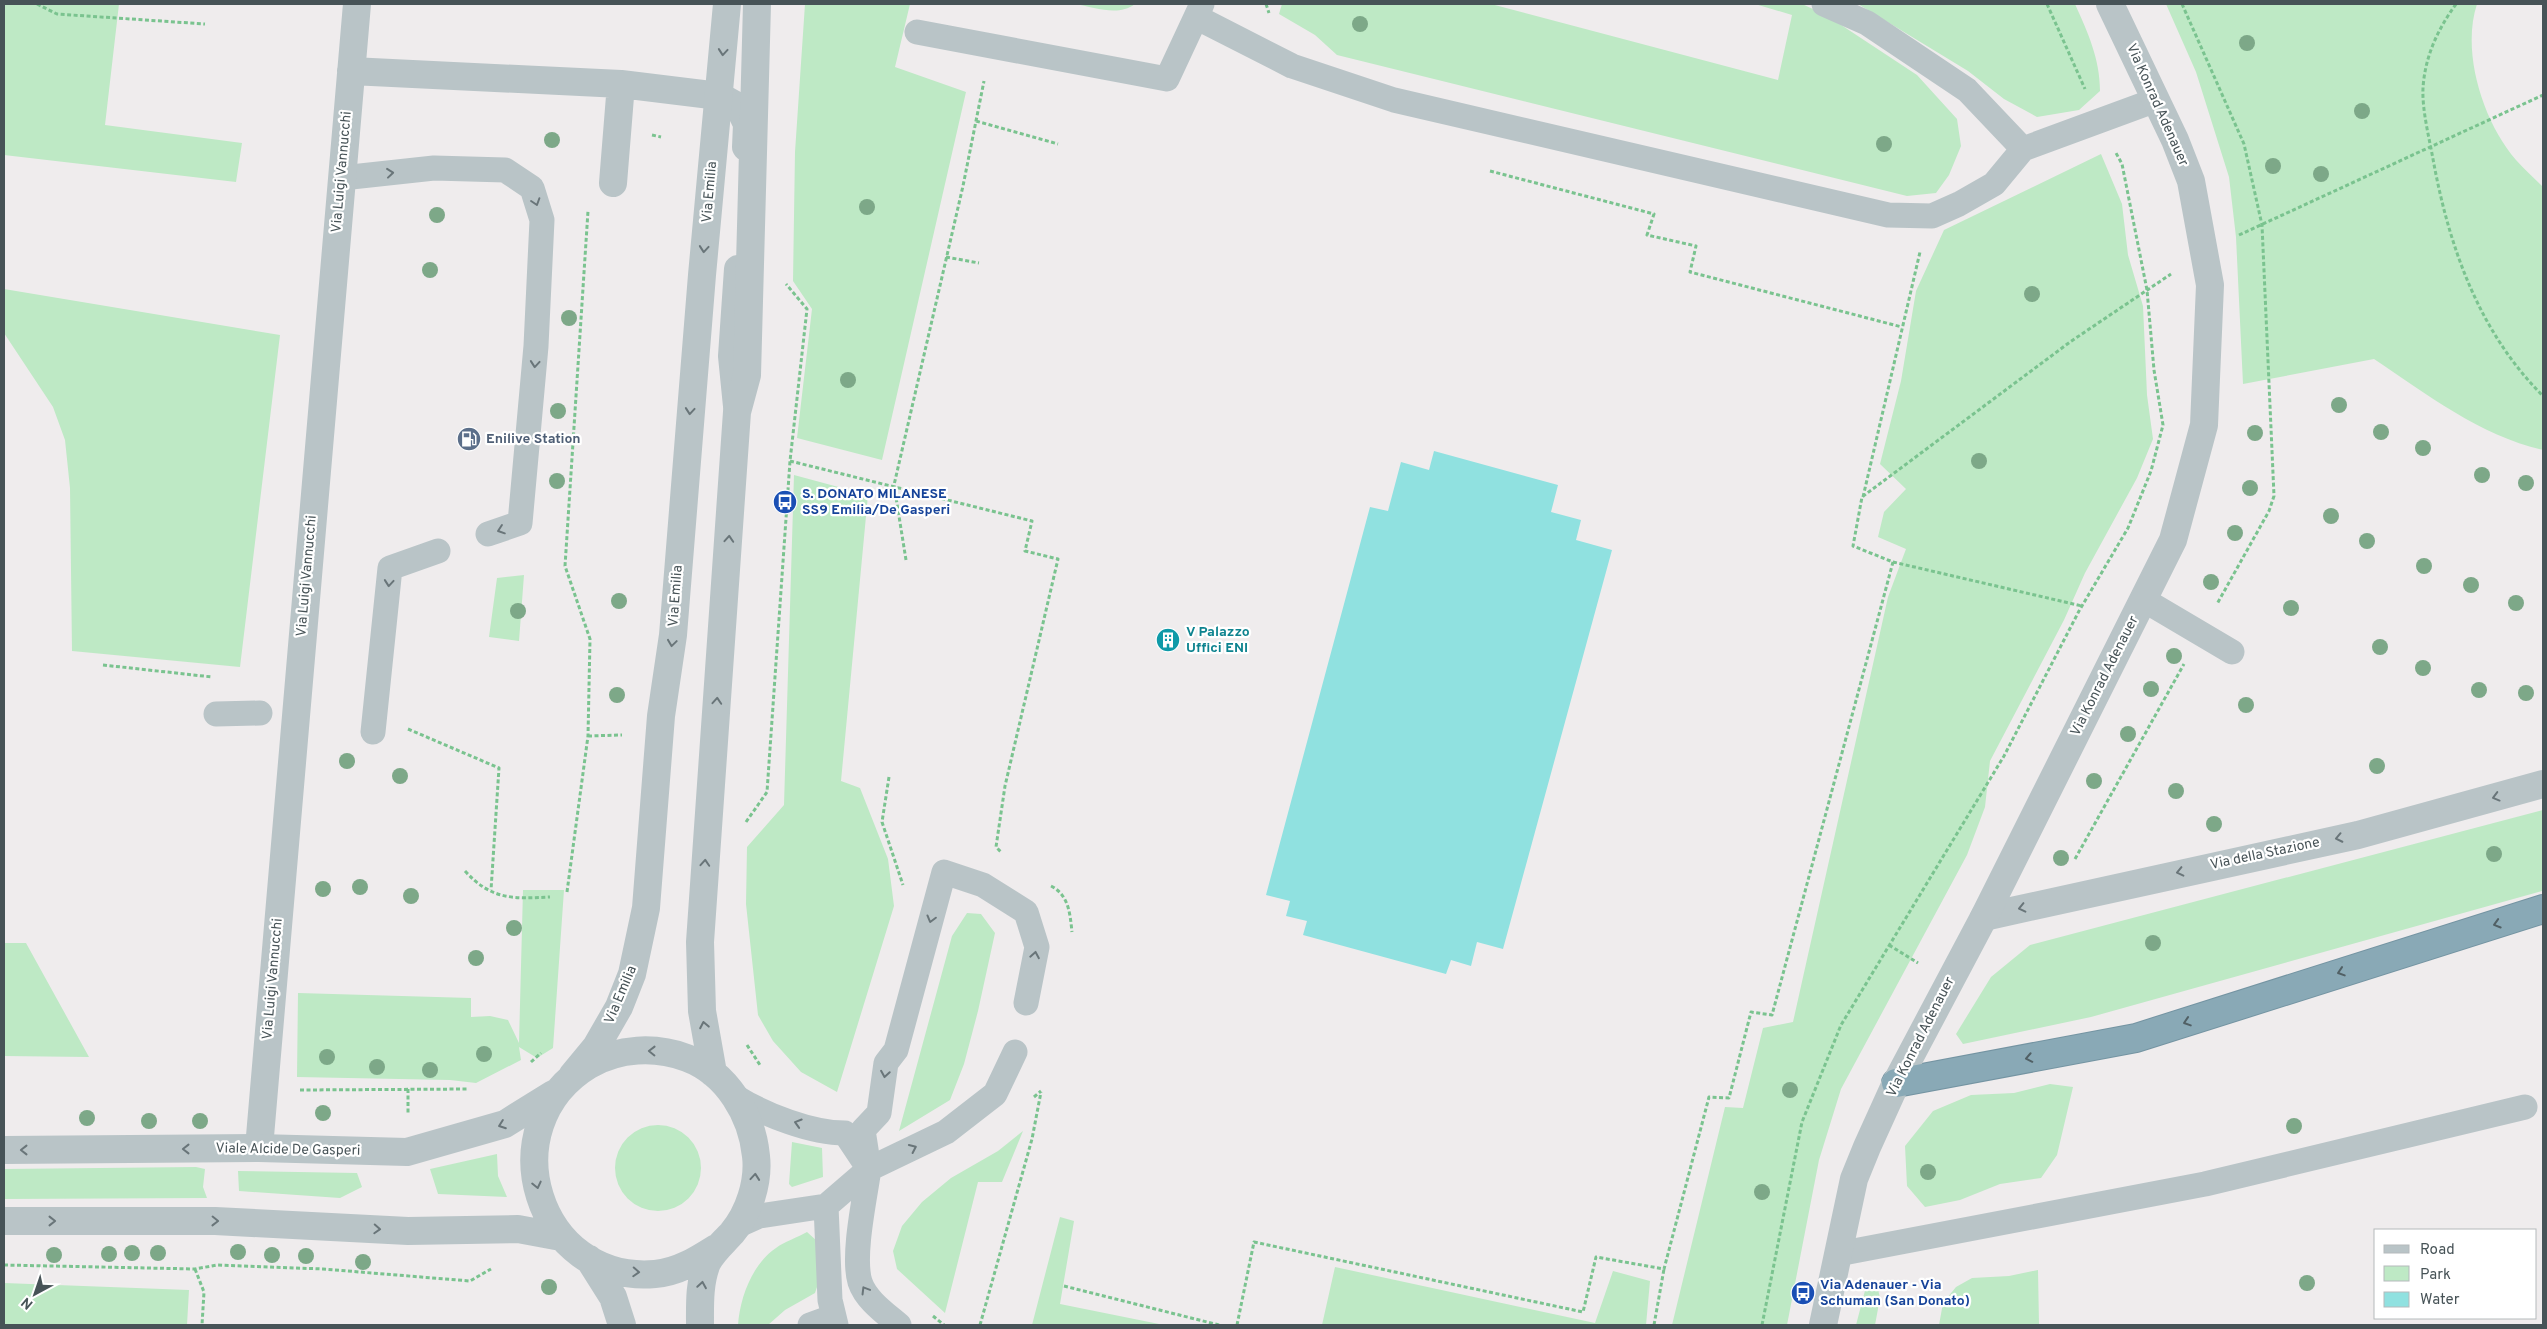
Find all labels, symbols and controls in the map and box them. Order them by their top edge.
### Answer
street label: Via Konrad Adenauer [2122,41,2192,169]
one-way arrow [718,49,729,57]
street label: Via Luigi Vannucchi [328,111,356,233]
street label: Via Emilia [699,161,721,223]
one-way arrow [387,168,395,179]
one-way arrow [531,198,541,206]
one-way arrow [699,245,710,253]
one-way arrow [529,360,540,368]
one-way arrow [685,407,696,415]
fuel station icon: Enilive Station [456,426,482,452]
place label: Enilive Station [486,431,581,448]
place label: S. DONATO MILANESE SS9 Emilia/De Gasperi [802,486,950,519]
bus stop icon: S. DONATO MILANESE SS9 Emilia/De Gasperi [772,489,798,515]
street label: Via Luigi Vannucchi [293,515,321,637]
one-way arrow [497,524,506,534]
one-way arrow [724,535,735,543]
street label: Via Emilia [665,565,687,627]
one-way arrow [384,579,395,587]
street label: Via Konrad Adenauer [2067,613,2143,739]
place label: V Palazzo Uffici ENI [1186,624,1250,657]
building icon: V Palazzo Uffici ENI [1155,627,1181,653]
one-way arrow [667,638,677,647]
one-way arrow [712,697,723,705]
one-way arrow [2493,791,2501,801]
one-way arrow [2335,833,2344,843]
street label: Via della Stazione [2209,834,2321,874]
one-way arrow [700,859,711,867]
one-way arrow [2176,866,2185,877]
one-way arrow [2017,903,2026,913]
one-way arrow [927,915,937,923]
street label: Via Luigi Vannucchi [259,918,287,1040]
one-way arrow [2493,918,2501,928]
one-way arrow [1029,951,1040,960]
street label: Via Emilia [601,963,641,1027]
one-way arrow [2338,966,2346,976]
street label: Via Konrad Adenauer [1883,974,1959,1100]
one-way arrow [2183,1016,2191,1026]
one-way arrow [700,1021,710,1030]
one-way arrow [648,1046,656,1056]
one-way arrow [2024,1052,2033,1063]
one-way arrow [880,1070,890,1078]
one-way arrow [499,1119,507,1129]
one-way arrow [795,1119,803,1129]
street label: Viale Alcide De Gasperi [215,1140,361,1160]
one-way arrow [182,1144,190,1154]
one-way arrow [908,1144,917,1154]
one-way arrow [20,1145,28,1155]
one-way arrow [749,1172,760,1180]
one-way arrow [531,1180,542,1189]
one-way arrow [49,1216,57,1226]
one-way arrow [212,1216,219,1226]
one-way arrow [374,1223,382,1234]
legend [2374,1229,2537,1319]
text: Road [2420,1241,2455,1260]
text: Park [2420,1266,2451,1285]
one-way arrow [632,1267,640,1278]
north arrow [10,1269,60,1319]
place label: Via Adenauer - Via Schuman (San Donato) [1820,1277,1970,1310]
bus stop icon: Via Adenauer - Via Schuman (San Donato) [1790,1280,1816,1306]
one-way arrow [696,1281,707,1289]
one-way arrow [862,1287,871,1296]
text: Water [2420,1291,2460,1310]
text: N [18,1293,37,1313]

